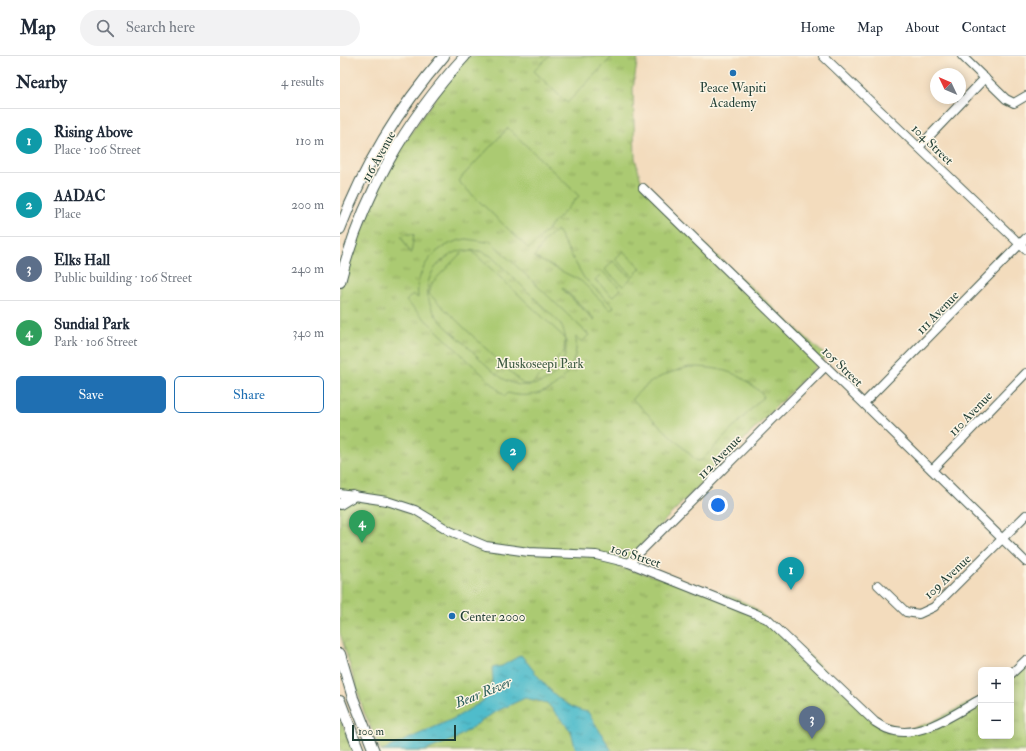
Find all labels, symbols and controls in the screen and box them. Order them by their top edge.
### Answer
search box [80,10,360,46]
text: Map [20,16,56,40]
icon: search [94,17,116,39]
text: Search here [126,18,195,37]
text: Home [800,19,835,36]
text: Map [857,19,883,36]
text: About [905,19,939,36]
text: Contact [961,19,1006,36]
marker: Peace Wapiti Academy [728,68,738,78]
north arrow [930,68,966,104]
text: Nearby [16,72,67,93]
text: 4 results [281,74,324,90]
place label: Peace Wapiti Academy [700,80,767,112]
street label: 104 Street [908,121,957,169]
text: Rising Above [54,123,133,142]
street label: 116 Avenue [358,128,400,185]
text: 1 [27,133,31,149]
text: 110 m [295,133,324,149]
text: Place · 106 Street [54,142,141,158]
text: AADAC [54,187,105,206]
text: 2 [26,197,32,213]
text: 200 m [291,197,324,213]
text: Place [54,206,81,222]
text: Elks Hall [54,251,110,270]
text: 3 [27,261,32,277]
text: 240 m [291,261,324,277]
text: Public building · 106 Street [54,270,192,286]
street label: 111 Avenue [913,287,963,338]
text: Sundial Park [54,315,130,334]
text: 4 [25,325,33,341]
text: 340 m [293,325,324,341]
text: Park · 106 Street [54,334,138,350]
street label: 105 Street [818,343,866,390]
park label: Muskoseepi Park [496,356,585,373]
button: Save [16,376,166,413]
button: Share [174,376,324,413]
street label: 110 Avenue [945,388,996,439]
street label: 112 Avenue [694,431,746,482]
pin: 2 [500,438,526,471]
your location [708,495,728,515]
pin: 4 [349,510,375,543]
street label: 106 Street [609,540,663,572]
street label: 109 Avenue [921,551,975,602]
pin: 1 [778,557,804,590]
place label: Center 2000 [460,609,525,625]
marker: Center 2000 [447,611,457,621]
map controls [978,667,1014,739]
button: + [978,667,1014,703]
water label: Bear River [452,673,514,712]
button: − [978,703,1014,739]
pin: 3 [799,706,825,739]
scale bar [352,723,456,742]
text: 100 m [358,725,384,738]

